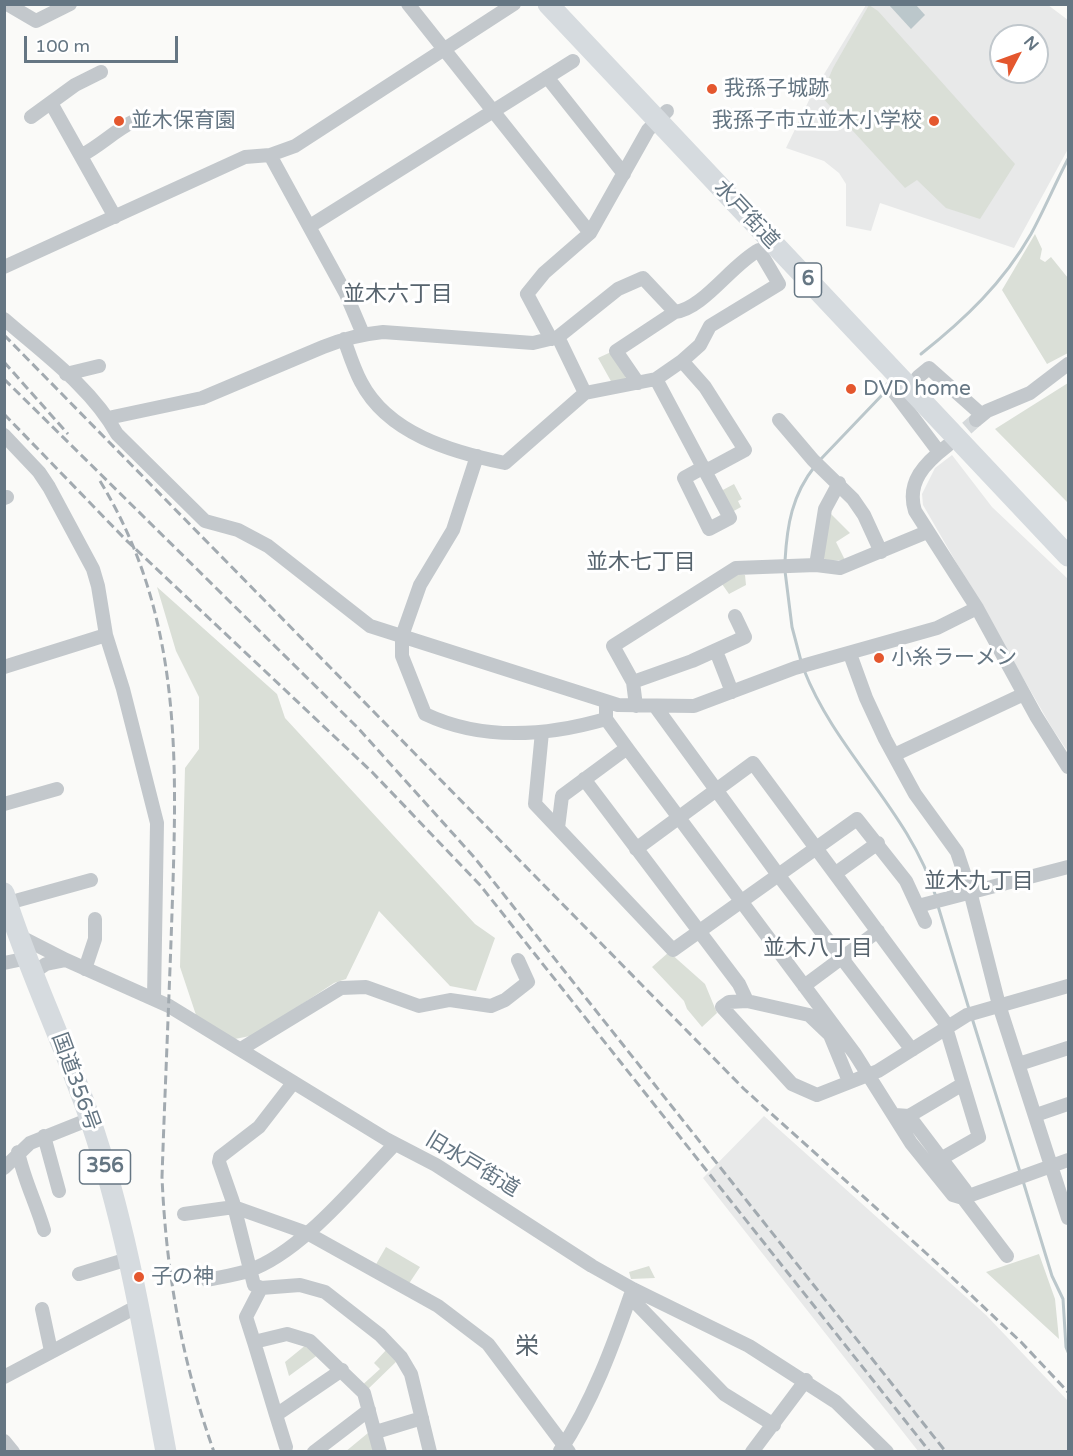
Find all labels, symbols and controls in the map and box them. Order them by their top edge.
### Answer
scale bar [27,24,182,62]
north arrow [989,24,1049,84]
text: N [1019,32,1043,55]
text: 100 m [35,35,90,57]
place label: 我孫子城跡 [724,76,829,102]
marker: 我孫子城跡 [705,82,719,96]
place label: 並木保育園 [131,108,236,134]
place label: 我孫子市立並木小学校 [712,108,922,134]
marker: 並木保育園 [112,114,126,128]
marker: 我孫子市立並木小学校 [927,114,941,128]
street label: 水戸街道 [708,176,784,254]
road number: 6 [794,263,822,297]
district label: 並木六丁目 [343,282,453,308]
place label: DVD home [863,376,971,402]
marker: DVD home [844,382,858,396]
district label: 並木七丁目 [586,550,696,576]
place label: 小糸ラーメン [891,645,1017,671]
marker: 小糸ラーメン [872,651,886,665]
district label: 並木九丁目 [924,869,1034,895]
district label: 並木八丁目 [763,936,873,962]
street label: 国道356号 [46,1030,104,1134]
street label: 旧水戸街道 [421,1127,523,1203]
road number: 356 [80,1150,130,1184]
place label: 子の神 [151,1264,214,1290]
marker: 子の神 [132,1270,146,1284]
district label: 栄 [515,1334,539,1362]

